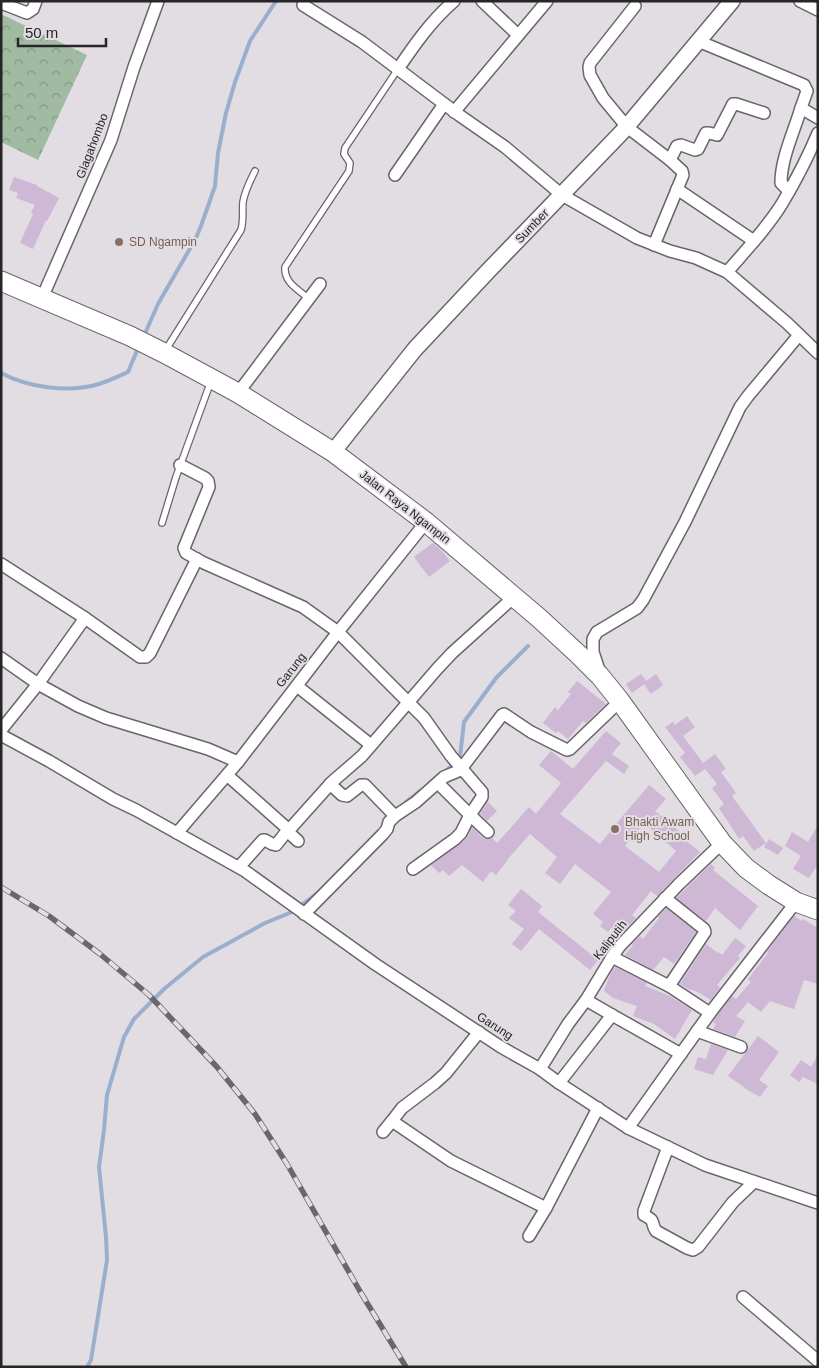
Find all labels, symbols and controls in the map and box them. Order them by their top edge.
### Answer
scale bar [18,15,105,47]
text: 50 m [25,24,58,41]
street label: Glagahombo [73,111,111,181]
street label: Sumber [512,206,552,246]
place label: SD Ngampin [129,235,197,249]
marker: SD Ngampin [113,236,125,248]
street label: Jalan Raya Ngampin [357,467,453,547]
street label: Garung [273,650,309,690]
place label: Bhakti Awam High School [625,815,694,843]
marker: Bhakti Awam High School [609,823,621,835]
street label: Kaliputih [590,918,630,962]
street label: Garung [474,1009,516,1043]

